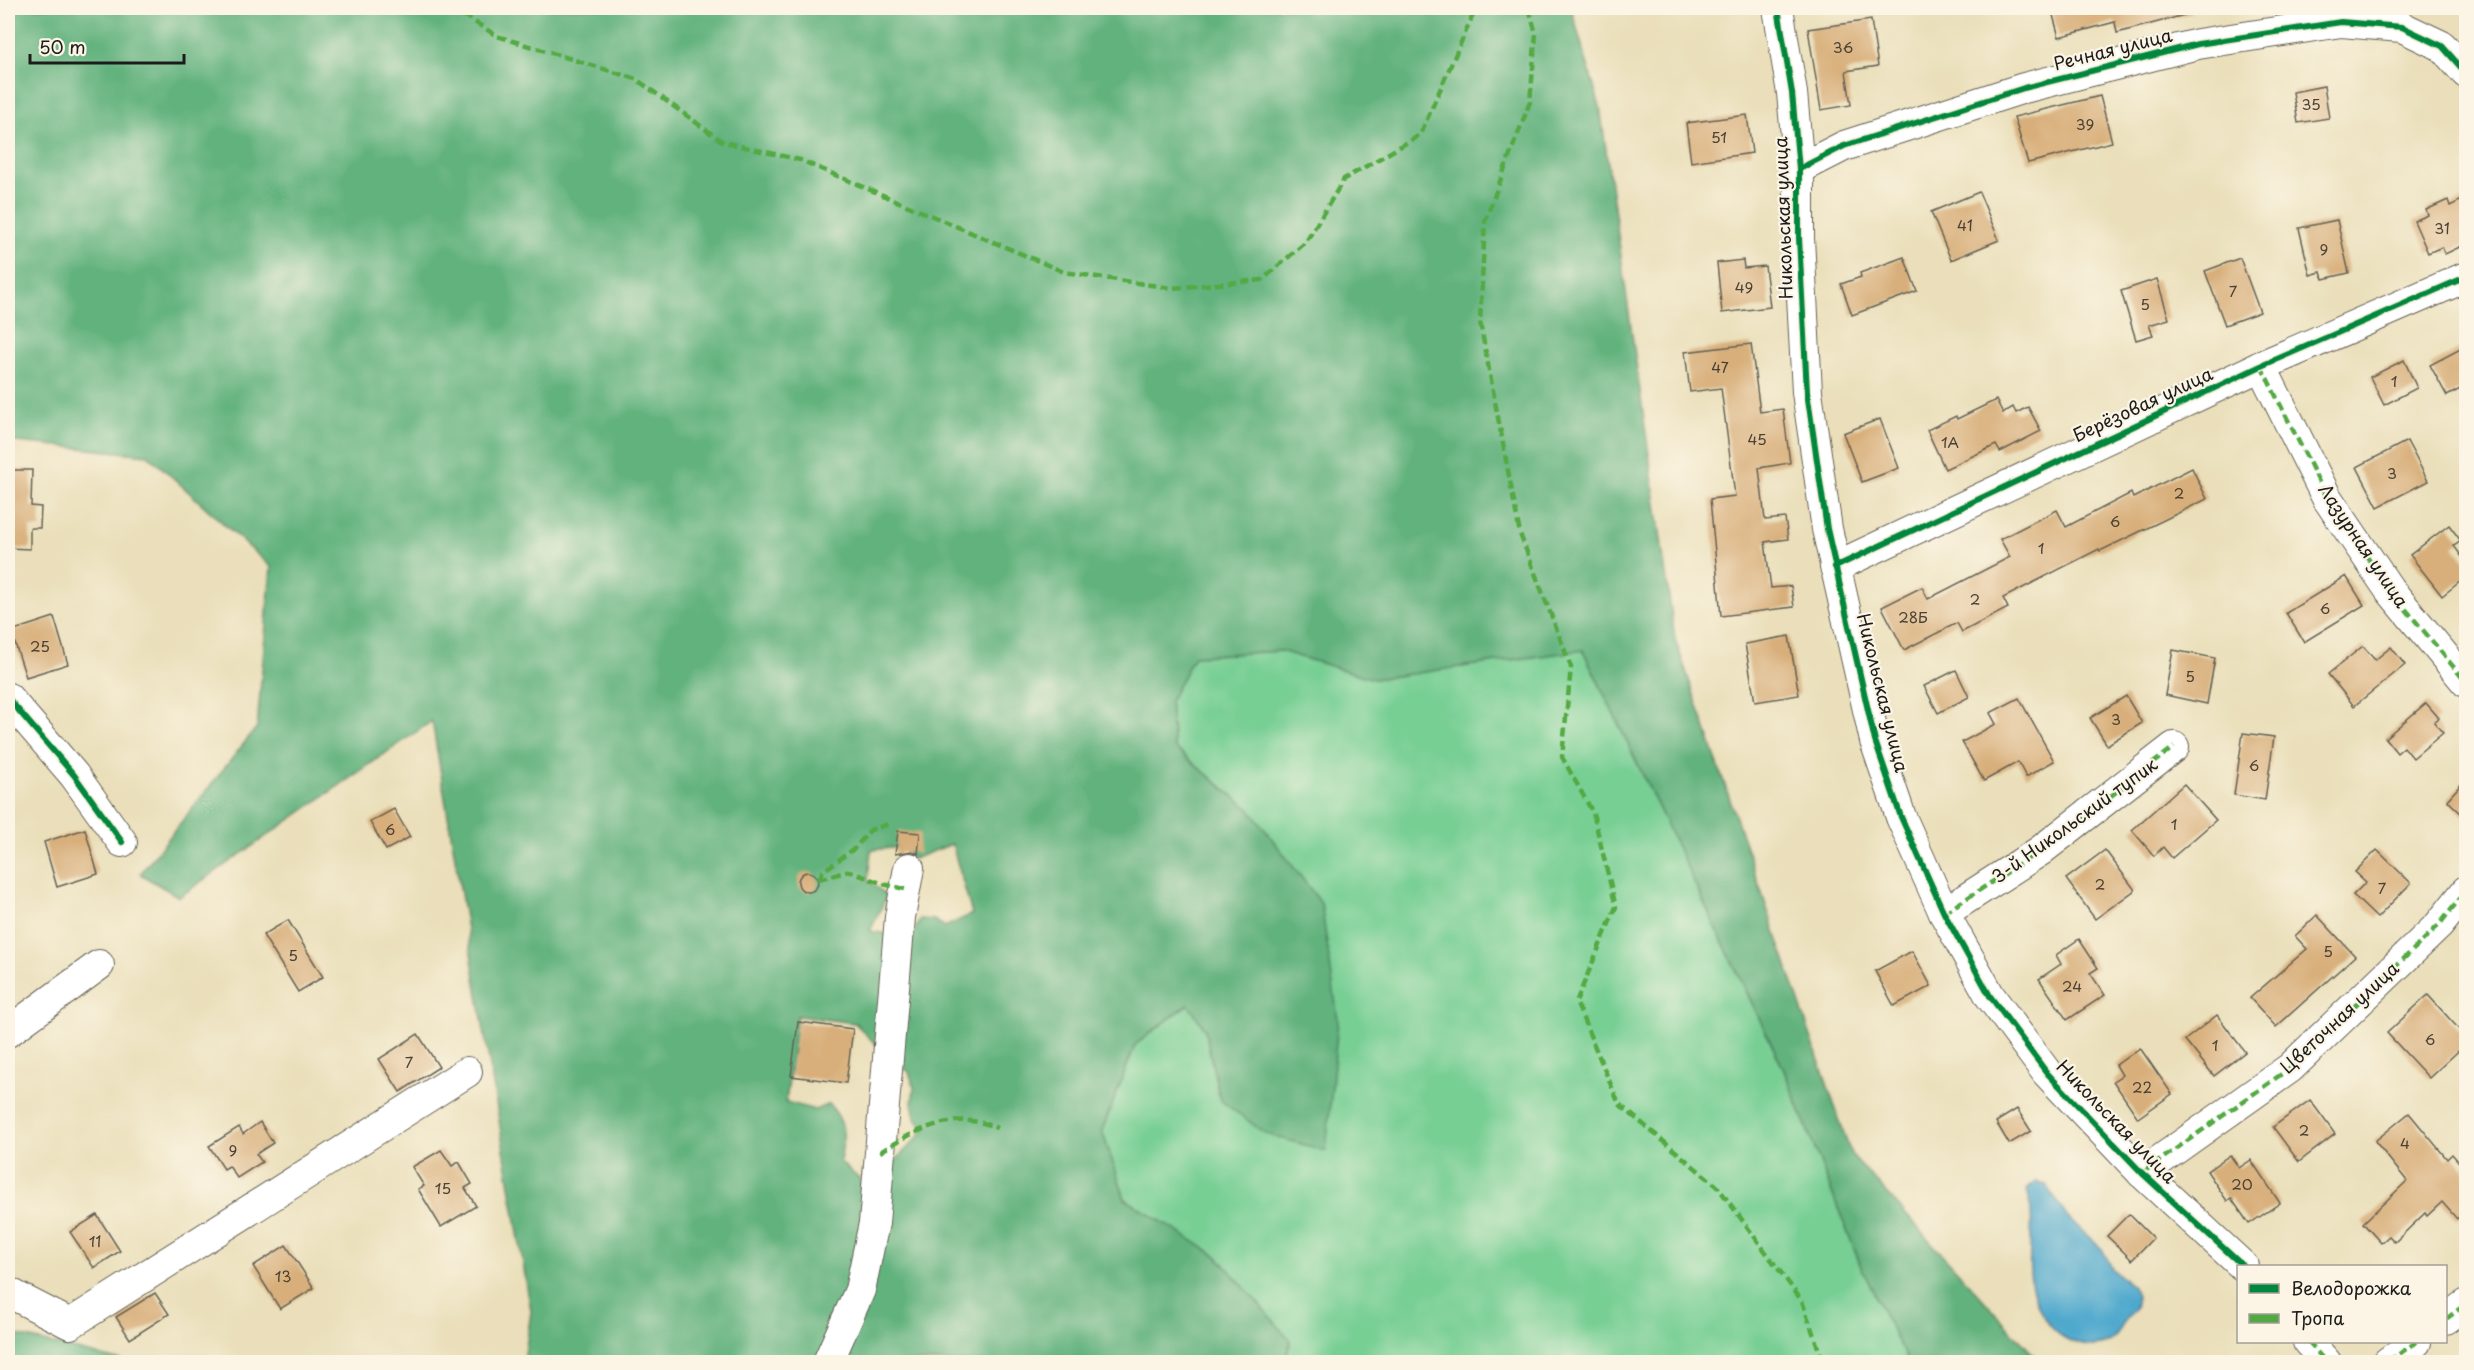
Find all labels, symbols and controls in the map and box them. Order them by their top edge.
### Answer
street label: Речная улица [2050,21,2175,76]
scale bar [30,27,184,65]
text: 50 m [39,33,86,60]
house number: 36 [1833,35,1853,58]
house number: 35 [2301,92,2321,115]
house number: 39 [2076,112,2094,135]
house number: 51 [1711,125,1727,148]
street label: Никольская улица [1766,136,1799,300]
house number: 41 [1957,213,1973,236]
house number: 31 [2434,216,2450,239]
house number: 9 [2320,237,2328,260]
house number: 49 [1735,275,1753,298]
house number: 7 [2229,279,2238,302]
house number: 5 [2140,292,2150,315]
house number: 47 [1711,355,1729,378]
street label: Берёзовая улица [2068,359,2217,448]
house number: 1 [2391,369,2397,392]
house number: 45 [1747,427,1767,450]
house number: 1А [1941,430,1959,453]
house number: 3 [2387,461,2397,484]
street label: Лазурная улица [2313,478,2416,613]
house number: 2 [2174,481,2184,504]
house number: 6 [2110,509,2120,532]
house number: 1 [2038,536,2044,559]
house number: 2 [1970,587,1980,610]
house number: 6 [2320,596,2330,619]
house number: 28Б [1898,605,1928,628]
street label: Никольская улица [1851,610,1916,776]
house number: 25 [30,634,50,657]
house number: 5 [2185,664,2195,687]
house number: 3 [2111,707,2121,730]
street label: 3-й Никольский тупик [1986,750,2163,889]
house number: 6 [2249,753,2259,776]
house number: 1 [2171,812,2177,835]
house number: 6 [385,817,395,840]
house number: 2 [2095,872,2105,895]
house number: 7 [2378,876,2387,899]
house number: 5 [2323,939,2333,962]
house number: 5 [288,943,298,966]
street label: Цветочная улица [2274,954,2405,1079]
house number: 24 [2062,974,2082,997]
house number: 6 [2425,1027,2435,1050]
house number: 1 [2212,1033,2218,1056]
house number: 7 [405,1050,414,1073]
street label: Никольская улица [2051,1053,2184,1189]
house number: 22 [2132,1075,2152,1098]
house number: 2 [2299,1118,2309,1141]
house number: 4 [2400,1131,2410,1154]
house number: 9 [229,1138,237,1161]
house number: 20 [2231,1172,2253,1195]
house number: 15 [435,1176,451,1199]
house number: 11 [89,1229,101,1252]
house number: 13 [275,1264,291,1287]
legend [2237,1265,2447,1343]
text: Велодорожка [2291,1274,2412,1301]
text: Тропа [2291,1304,2344,1331]

